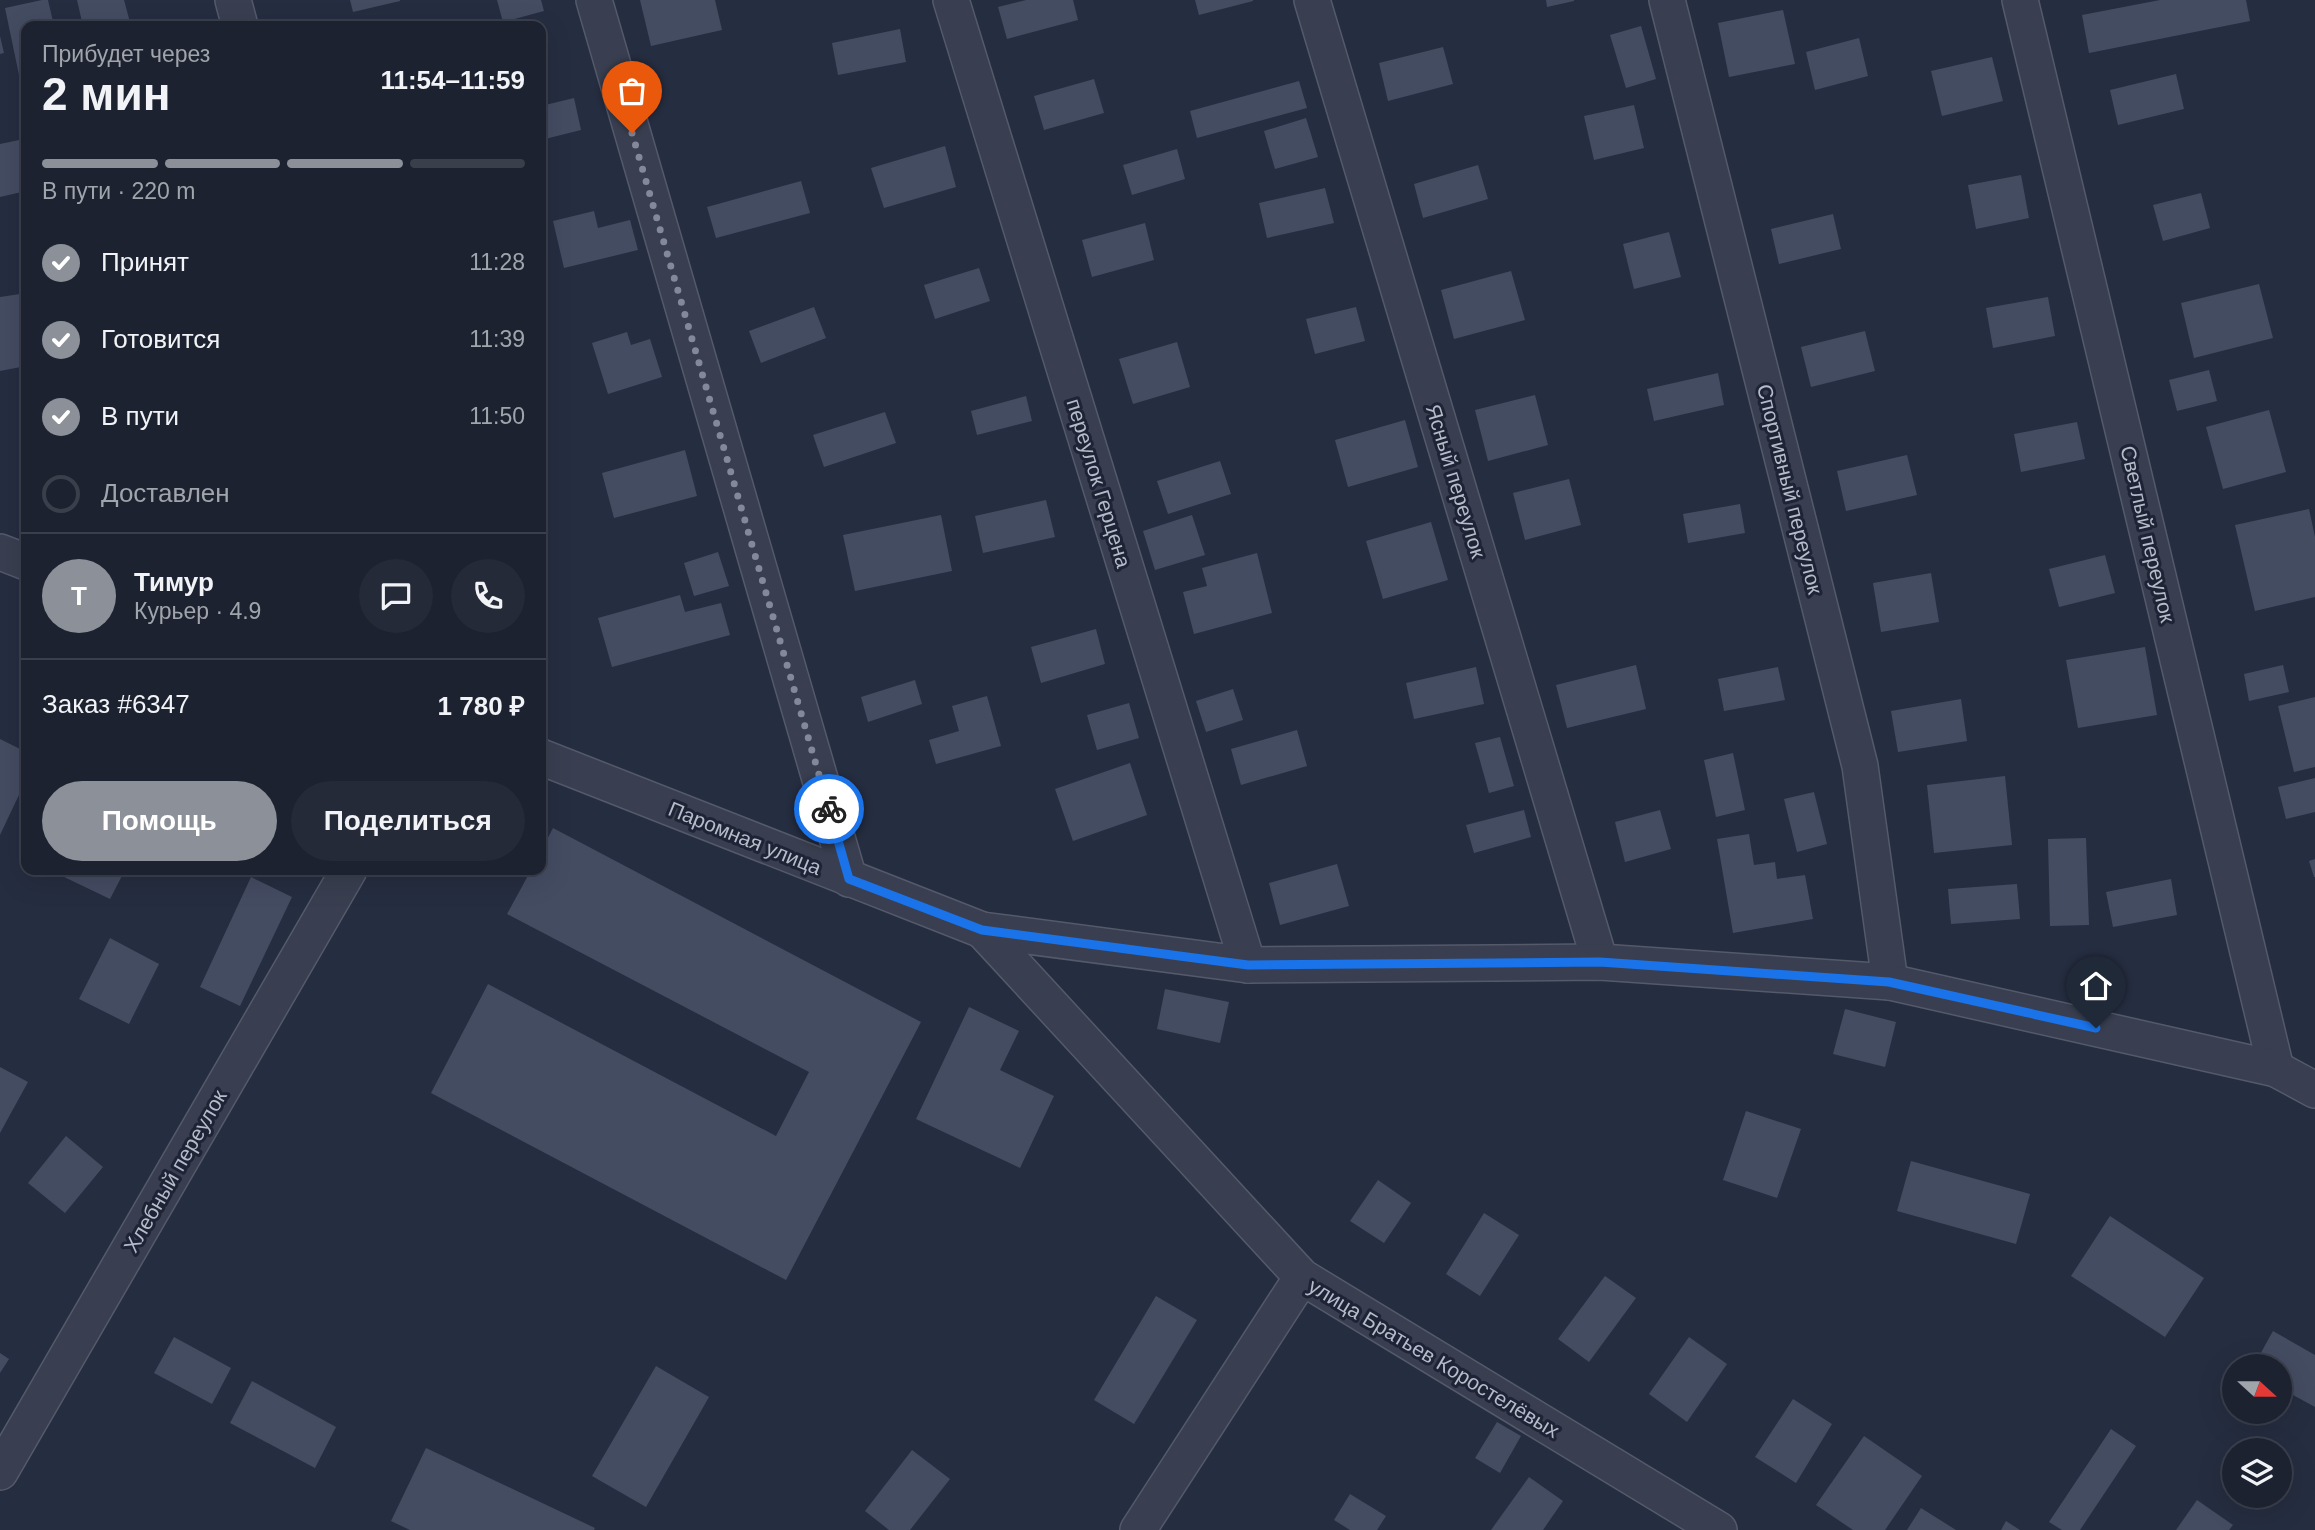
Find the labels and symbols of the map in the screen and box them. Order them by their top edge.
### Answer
pin [602,61,662,133]
street label: Спортивный переулок [1753,382,1827,597]
street label: переулок Герцена [1062,396,1136,571]
street label: Ясный переулок [1422,401,1491,561]
street label: Светлый переулок [2116,443,2180,625]
courier [794,774,864,844]
street label: Паромная улица [665,797,825,879]
pin [2066,956,2126,1028]
street label: Хлебный переулок [119,1085,231,1256]
street label: улица Братьев Коростелёвых [1305,1274,1564,1442]
north arrow [2222,1354,2292,1424]

